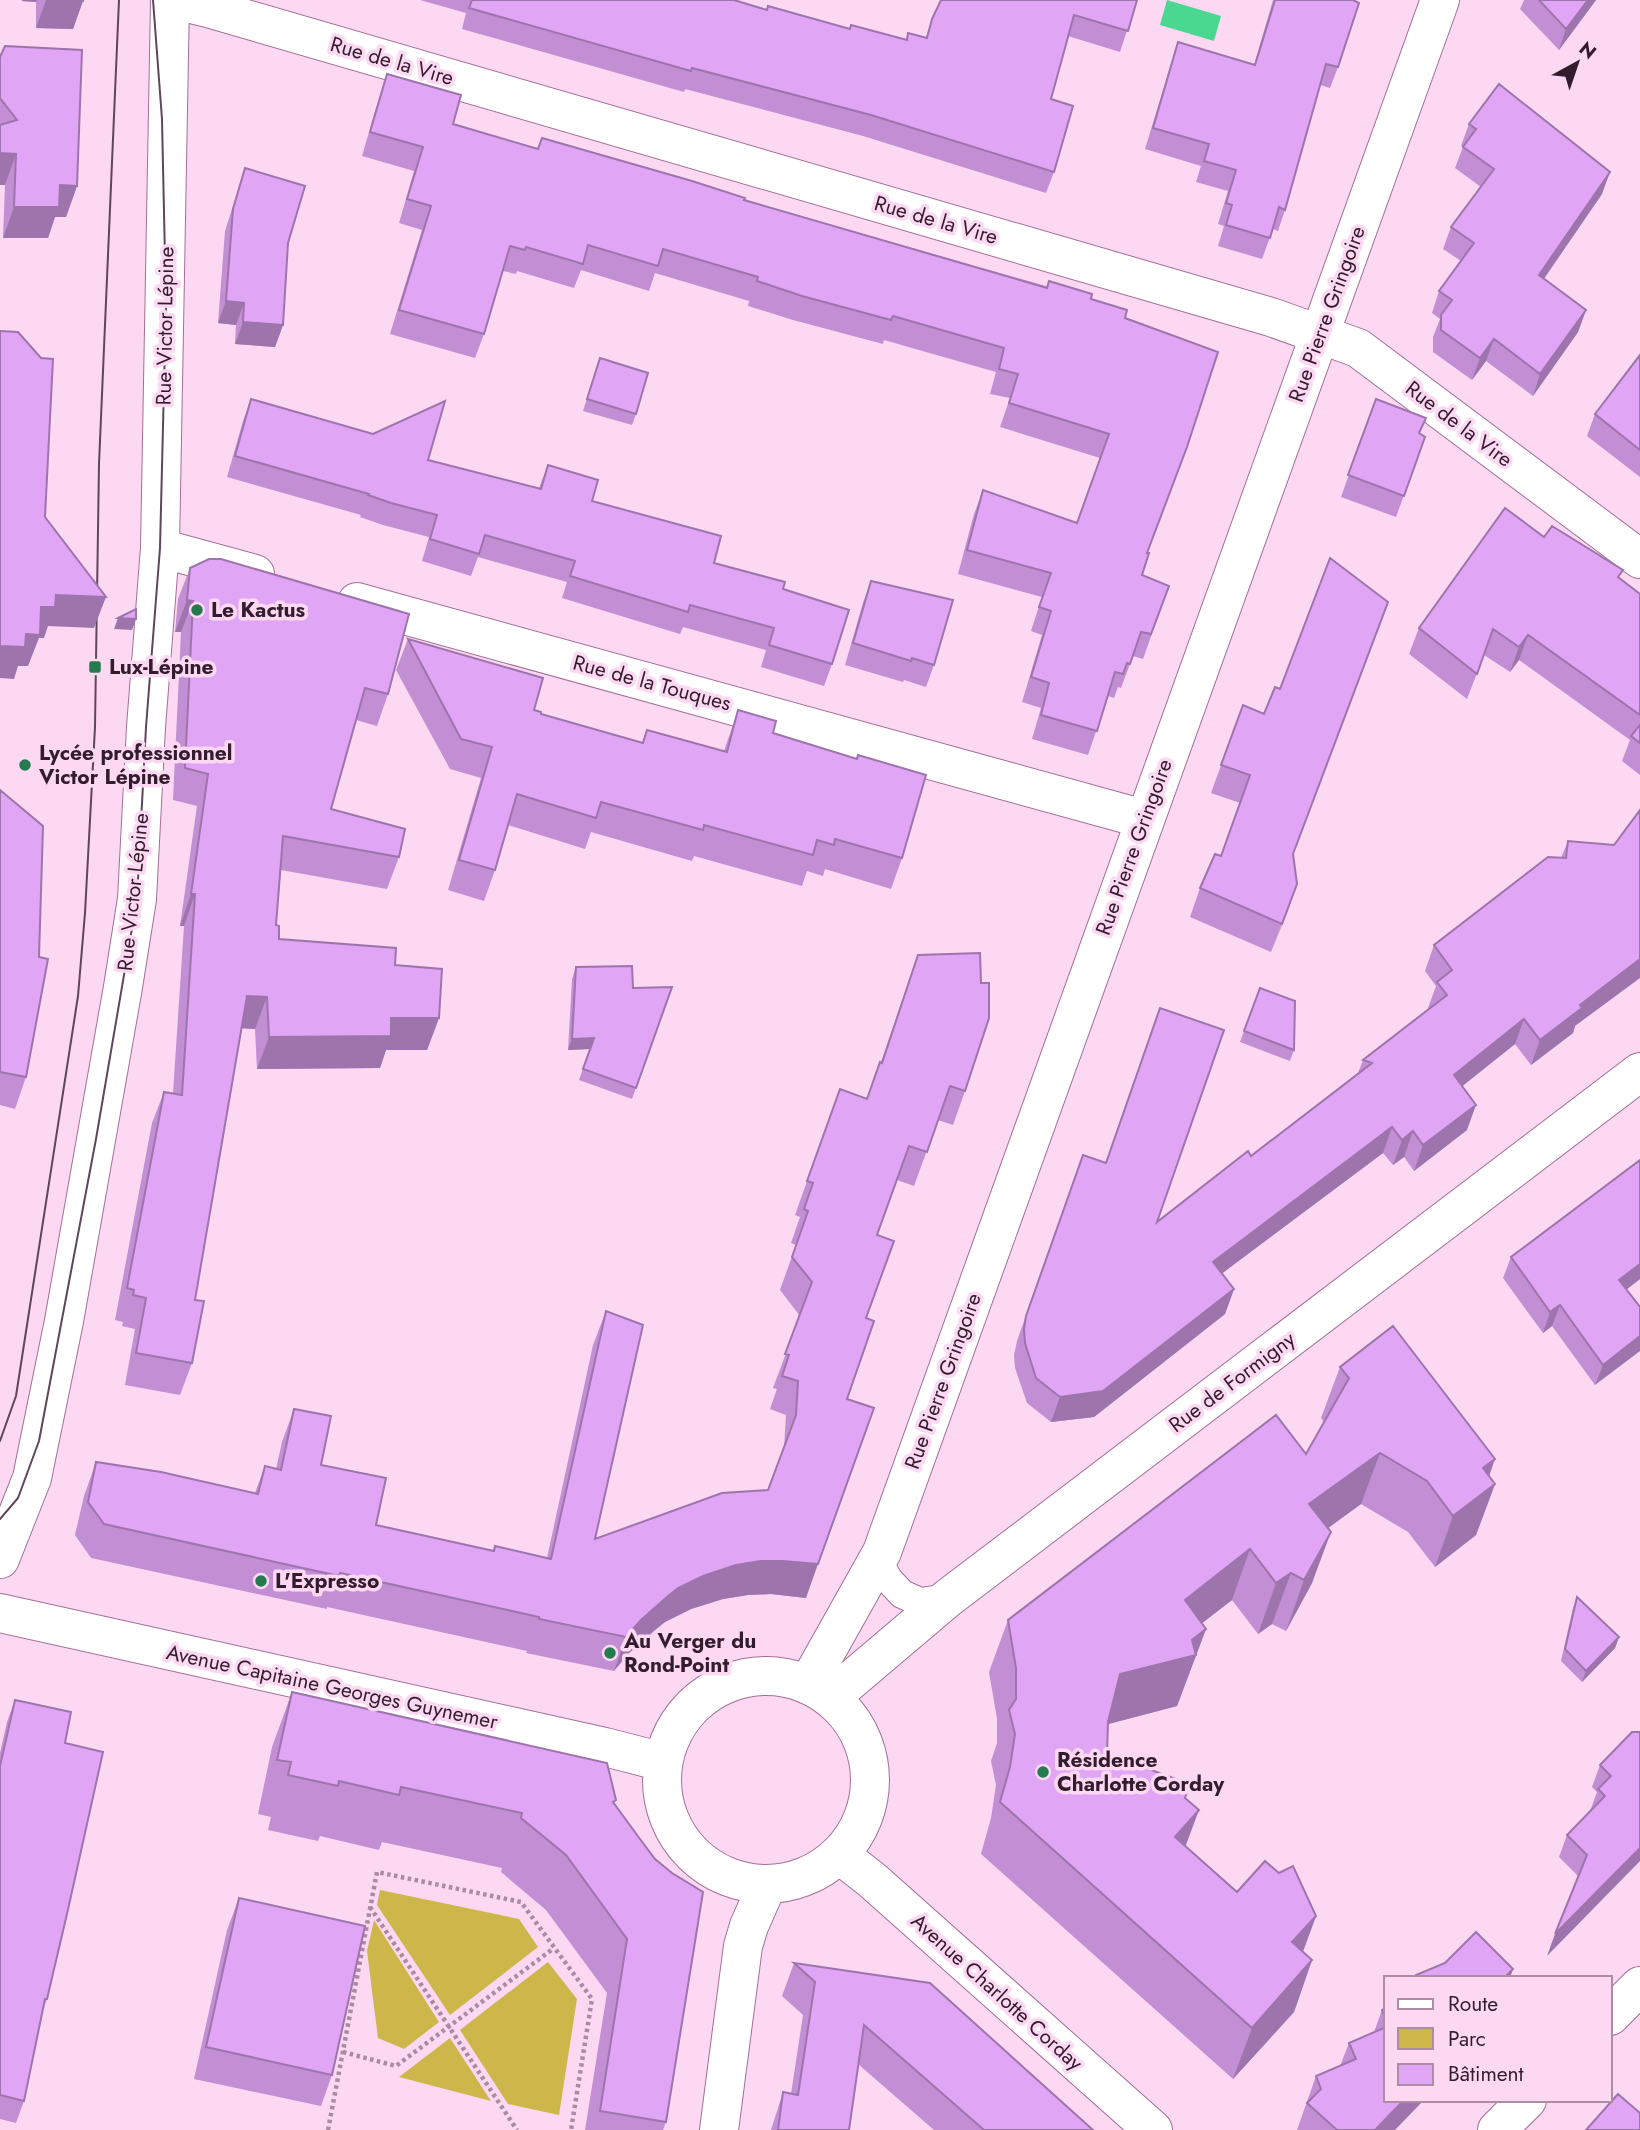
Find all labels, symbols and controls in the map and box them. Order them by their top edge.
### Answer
north arrow [1542,28,1612,98]
street label: Rue de la Vire [327,29,457,93]
text: N [1573,35,1602,66]
street label: Rue de la Vire [871,188,1001,252]
street label: Rue Pierre Gringoire [1281,222,1373,406]
street label: Rue Victor Lépine [149,246,181,406]
street label: Rue de la Vire [1399,374,1519,474]
place label: Le Kactus [211,595,306,625]
marker: Le Kactus [189,602,205,618]
street label: Rue de la Touques [570,647,734,719]
place label: Lux-Lépine [109,652,214,682]
marker: Lux-Lépine [87,659,103,675]
place label: Lycée professionnel Victor Lépine [38,738,233,792]
street label: Rue Pierre Gringoire [1088,755,1180,939]
marker: Lycée professionnel Victor Lépine [17,757,33,773]
street label: Rue Victor Lépine [110,811,156,973]
street label: Rue Pierre Gringoire [897,1289,989,1473]
street label: Rue de Formigny [1162,1324,1302,1440]
place label: L'Expresso [275,1566,379,1596]
marker: L'Expresso [253,1573,269,1589]
place label: Au Verger du Rond-Point [623,1626,756,1680]
street label: Avenue Capitaine Georges Guynemer [164,1637,501,1737]
marker: Au Verger du Rond-Point [602,1645,618,1661]
place label: Résidence Charlotte Corday [1057,1745,1225,1799]
marker: Résidence Charlotte Corday [1035,1764,1051,1780]
street label: Avenue Charlotte Corday [904,1907,1090,2078]
legend [1384,1976,1612,2102]
text: Route [1448,1989,1498,2019]
text: Parc [1448,2024,1486,2054]
text: Bâtiment [1448,2059,1524,2089]

